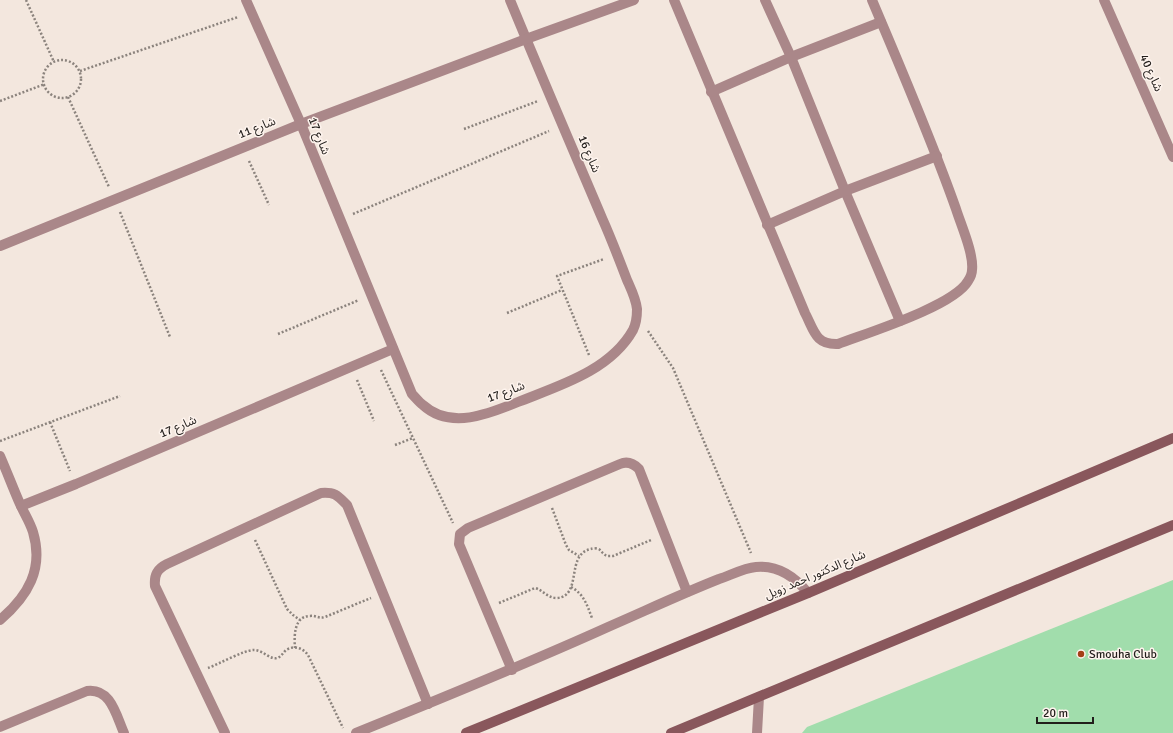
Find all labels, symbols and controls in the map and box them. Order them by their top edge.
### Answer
street label: شارع 40 [1135,52,1166,94]
street label: شارع 11 [236,114,278,143]
street label: شارع 17 [304,115,333,157]
street label: شارع 16 [574,133,604,175]
street label: شارع 17 [485,378,527,407]
street label: شارع 17 [157,412,199,442]
street label: شارع الدكتور احمد زويل [762,547,868,604]
place label: Smouha Club [1089,647,1157,662]
marker: Smouha Club [1076,649,1086,659]
scale bar [1037,699,1093,725]
text: 20 m [1043,706,1068,721]

